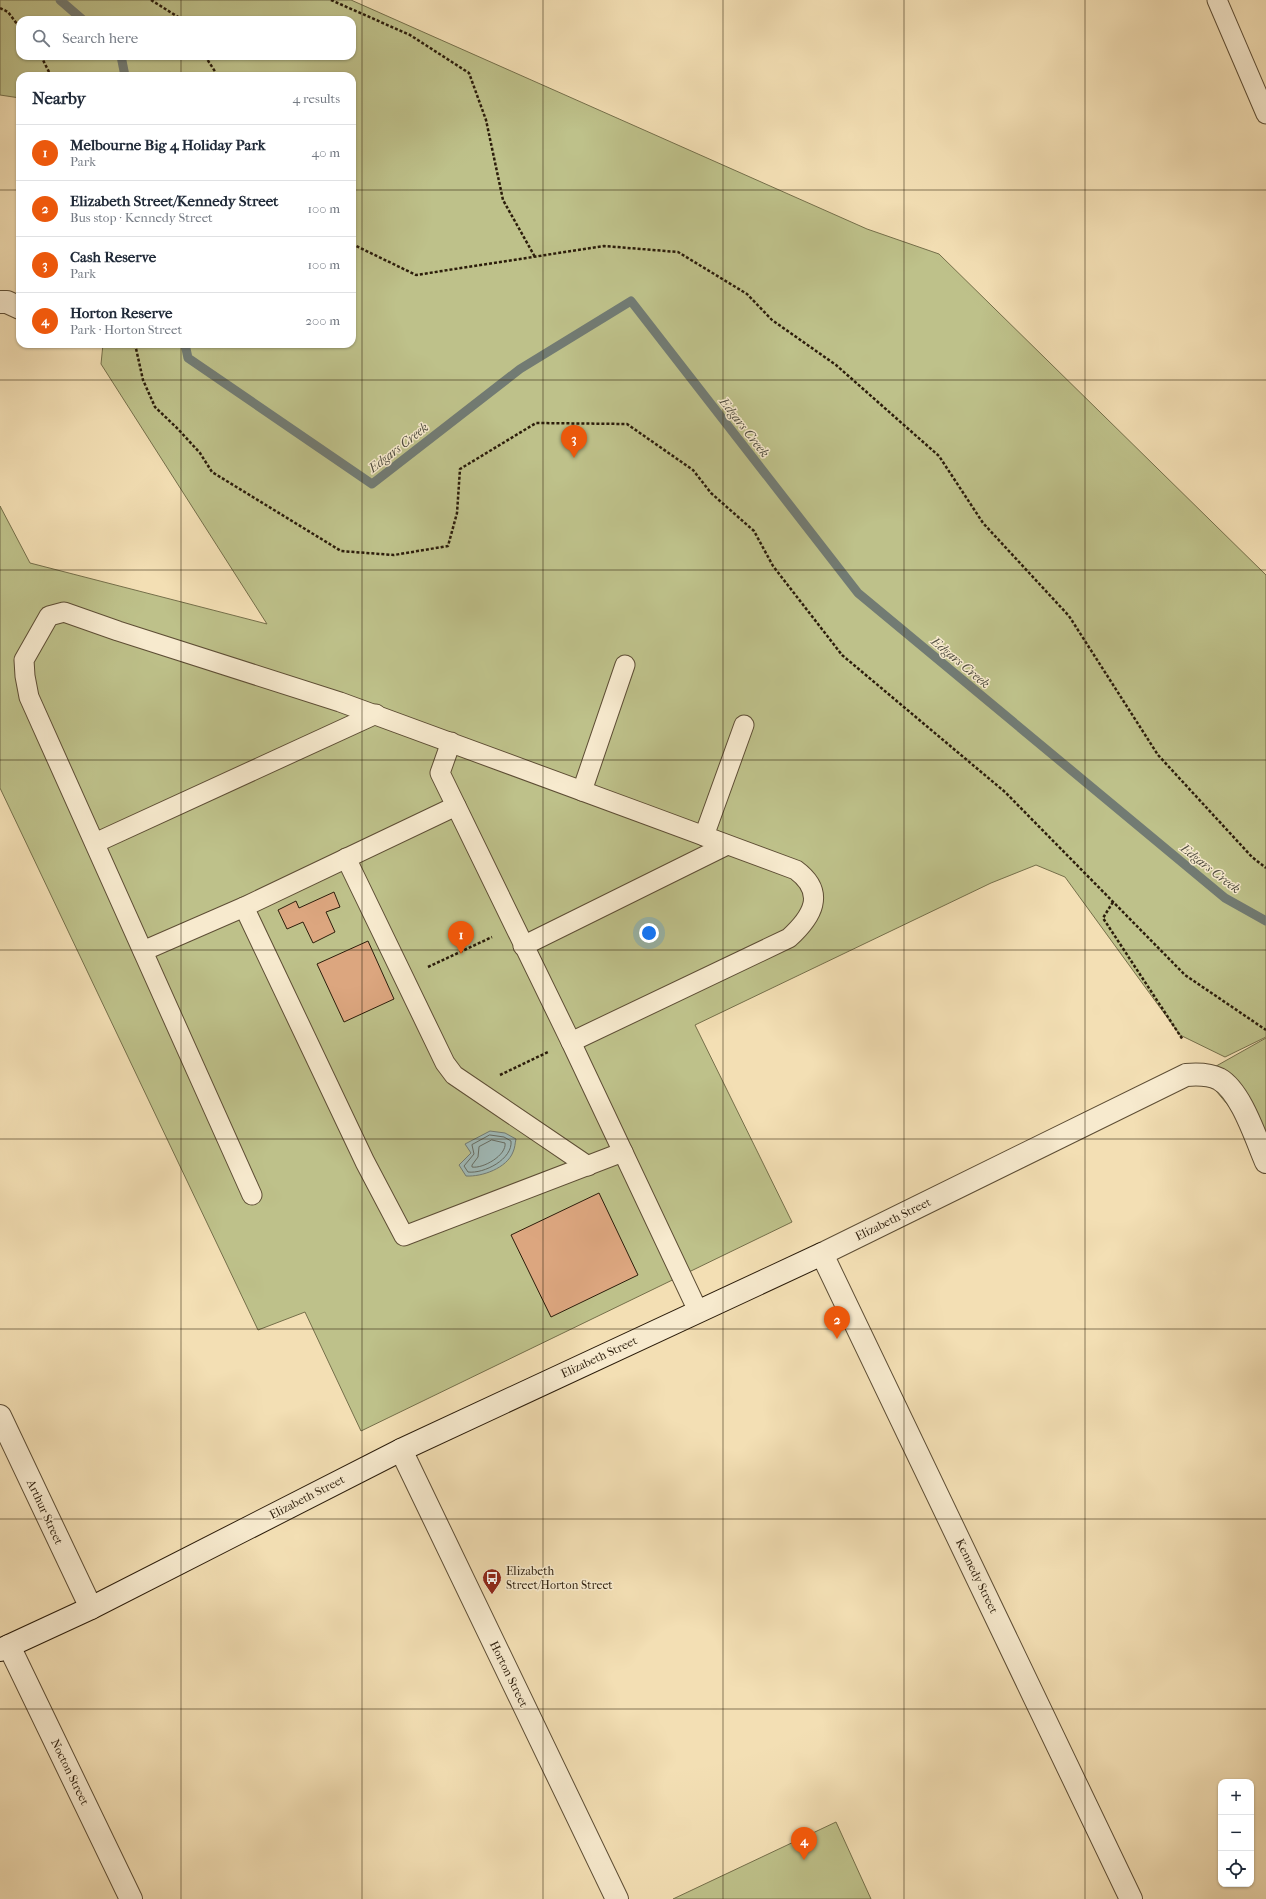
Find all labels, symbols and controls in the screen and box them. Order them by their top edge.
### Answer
search box [16,16,356,60]
icon: search [30,27,52,49]
text: Search here [62,29,138,47]
text: Nearby [32,88,86,108]
text: 4 results [293,91,340,106]
text: Melbourne Big 4 Holiday Park [70,136,265,154]
text: 1 [43,145,47,160]
text: 40 m [312,145,340,160]
text: Park [70,154,96,169]
text: Elizabeth Street/Kennedy Street [70,192,278,210]
text: 2 [42,201,48,216]
text: 100 m [307,201,340,216]
text: Bus stop · Kennedy Street [70,210,213,225]
text: Cash Reserve [70,248,156,266]
text: 3 [42,257,48,272]
text: 100 m [307,257,340,272]
text: Park [70,266,96,281]
text: Horton Reserve [70,304,173,322]
text: 4 [41,313,49,328]
text: 200 m [305,313,340,328]
text: Park · Horton Street [70,322,182,337]
water label: Edgars Creek [716,394,773,460]
water label: Edgars Creek [365,419,431,476]
pin: 3 [561,425,587,458]
water label: Edgars Creek [928,633,993,691]
water label: Edgars Creek [1177,840,1244,896]
pin: 1 [448,921,474,954]
your location [639,923,659,943]
street label: Elizabeth Street [853,1194,934,1243]
pin: 2 [824,1306,850,1339]
street label: Elizabeth Street [559,1333,640,1381]
street label: Elizabeth Street [267,1472,348,1522]
street label: Arthur Street [23,1476,66,1547]
street label: Kennedy Street [953,1536,1001,1616]
place label: Elizabeth Street/Horton Street [506,1564,613,1592]
bus stop icon: Elizabeth Street/Horton Street [481,1567,503,1595]
street label: Horton Street [487,1639,531,1710]
street label: Nocton Street [48,1737,92,1808]
map controls [1218,1779,1254,1887]
button: + [1218,1779,1254,1815]
button: − [1218,1815,1254,1851]
pin: 4 [791,1827,817,1860]
button: locate [1218,1851,1254,1887]

